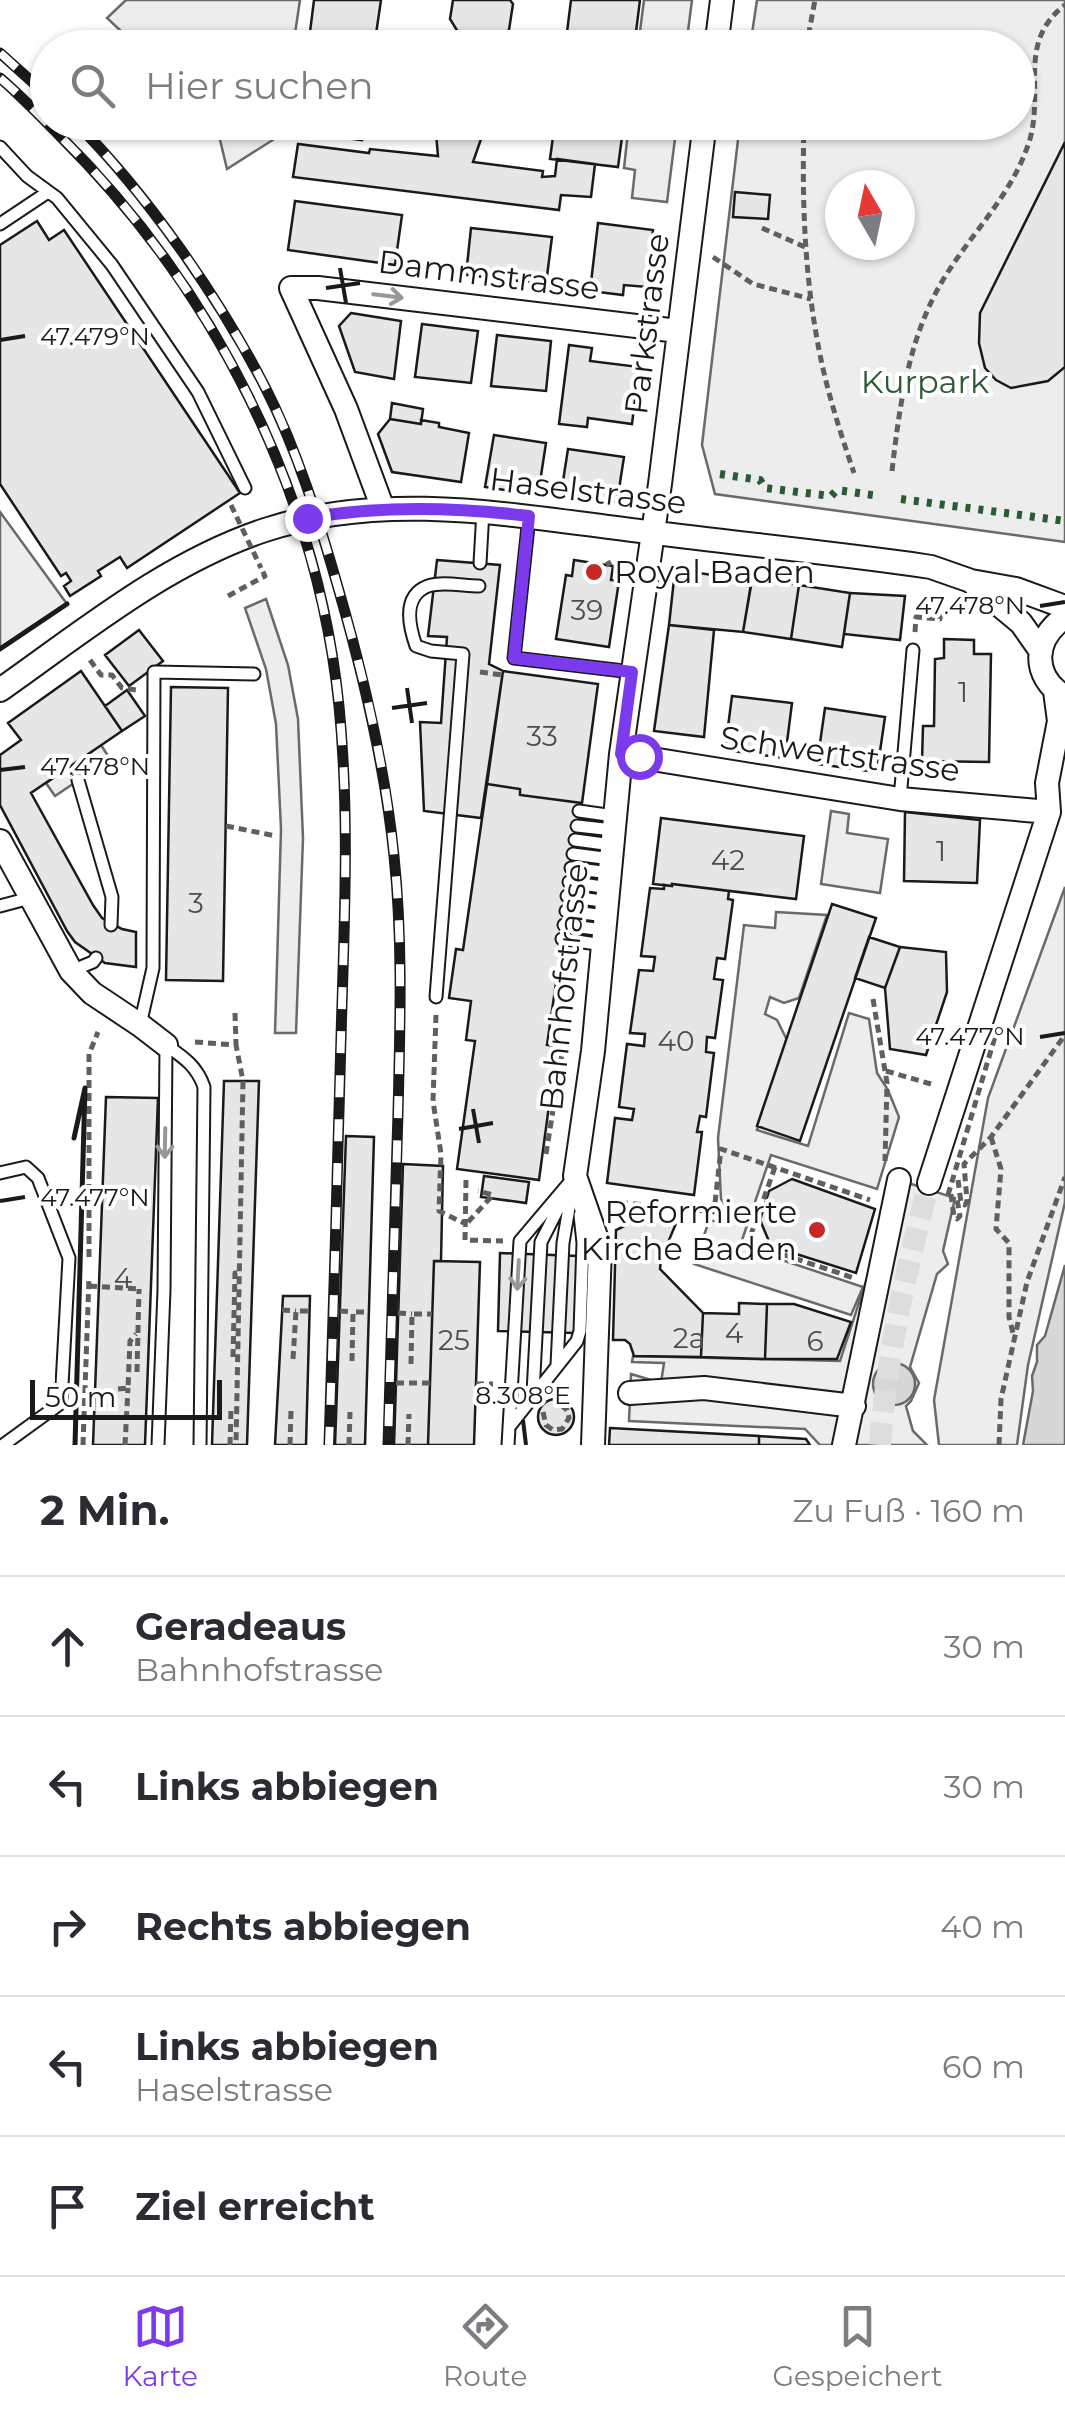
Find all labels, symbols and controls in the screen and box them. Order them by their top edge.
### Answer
search box [30,30,1035,140]
icon: search [65,58,120,113]
text: Hier suchen [145,62,374,109]
north arrow [825,170,915,260]
street label: Parkstrasse [616,231,677,417]
street label: Dammstrasse [376,242,602,307]
one-way arrow [372,287,404,306]
text: 47.479°N [40,321,150,351]
park label: Kurpark [861,362,989,401]
street label: Haselstrasse [487,459,689,522]
route end [285,496,331,542]
place label: Royal Baden [614,552,815,591]
marker: Royal Baden [583,561,605,583]
text: 47.478°N [915,590,1025,620]
house number: 39 [571,593,603,627]
house number: 1 [958,675,968,709]
street label: Schwertstrasse [718,717,962,790]
house number: 33 [526,719,558,753]
route start [617,734,663,780]
text: 47.478°N [40,751,150,781]
house number: 1 [936,834,946,868]
house number: 42 [711,843,745,877]
street label: Bahnhofstrasse [531,861,596,1113]
house number: 3 [188,886,204,920]
text: 47.477°N [915,1021,1025,1051]
house number: 40 [657,1024,695,1058]
one-way arrow [156,1126,174,1158]
text: 47.477°N [40,1182,150,1212]
place label: Reformierte Kirche Baden [580,1192,797,1268]
marker: Reformierte Kirche Baden [806,1219,828,1241]
one-way arrow [508,1258,527,1290]
house number: 4 [114,1261,133,1295]
house number: 4 [725,1316,744,1350]
house number: 2a [673,1321,705,1355]
house number: 25 [438,1323,470,1357]
house number: 6 [806,1324,824,1358]
scale bar [30,1375,222,1420]
text: 50 m [45,1380,116,1414]
text: 8.308°E [475,1380,571,1410]
text: 2 Min. [40,1484,169,1536]
text: Zu Fuß · 160 m [793,1491,1025,1530]
text: Geradeaus [135,1603,346,1650]
icon: ahead [40,1619,95,1674]
text: 30 m [943,1627,1025,1666]
text: Bahnhofstrasse [135,1650,383,1689]
icon: left [40,1759,95,1814]
text: Links abbiegen [135,1763,439,1810]
text: 30 m [943,1767,1025,1806]
icon: right [40,1899,95,1954]
text: Rechts abbiegen [135,1903,471,1950]
text: 40 m [940,1907,1025,1946]
text: Links abbiegen [135,2023,439,2070]
icon: left [40,2039,95,2094]
text: 60 m [942,2047,1025,2086]
text: Haselstrasse [135,2070,333,2109]
icon: arrive [40,2179,95,2234]
text: Ziel erreicht [135,2183,375,2230]
tab: Karte [123,2299,198,2393]
tab: Route [443,2299,527,2393]
tab: Gespeichert [772,2299,942,2393]

